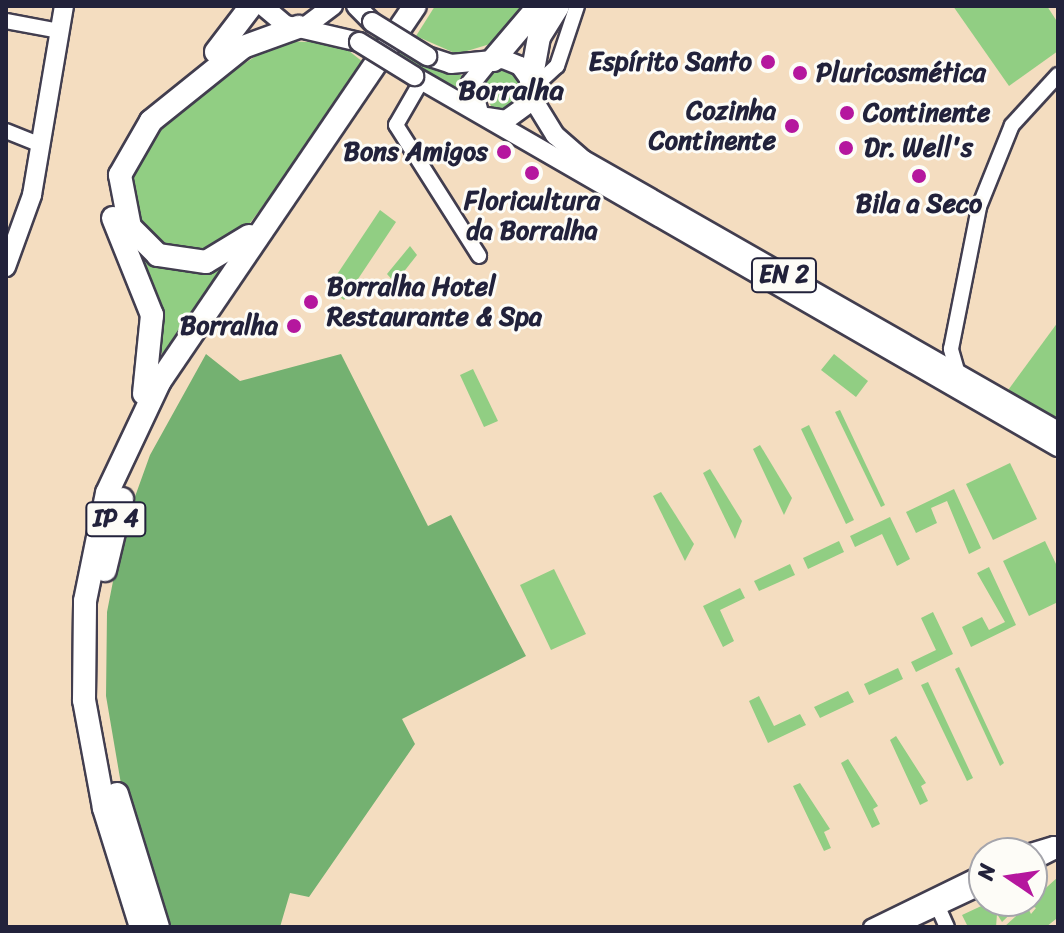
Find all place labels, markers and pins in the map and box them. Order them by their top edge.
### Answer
place label: Espírito Santo [588,46,752,78]
marker: Espírito Santo [759,53,777,71]
place label: Pluricosmética [816,57,986,89]
marker: Pluricosmética [791,64,809,82]
place label: Cozinha Continente [649,95,776,156]
place label: Continente [863,97,990,129]
marker: Continente [838,104,856,122]
marker: Cozinha Continente [783,117,801,135]
place label: Dr. Well's [864,132,971,164]
place label: Bons Amigos [344,136,488,168]
marker: Dr. Well's [835,137,857,159]
marker: Bons Amigos [495,143,513,161]
marker: Floricultura da Borralha [523,164,541,182]
marker: Bila a Seco [910,167,928,185]
place label: Floricultura da Borralha [464,185,600,246]
place label: Bila a Seco [856,188,982,220]
place label: Borralha Hotel Restaurante & Spa [327,271,542,332]
marker: Borralha Hotel Restaurante & Spa [302,293,320,311]
place label: Borralha [180,310,278,342]
marker: Borralha [285,317,303,335]

